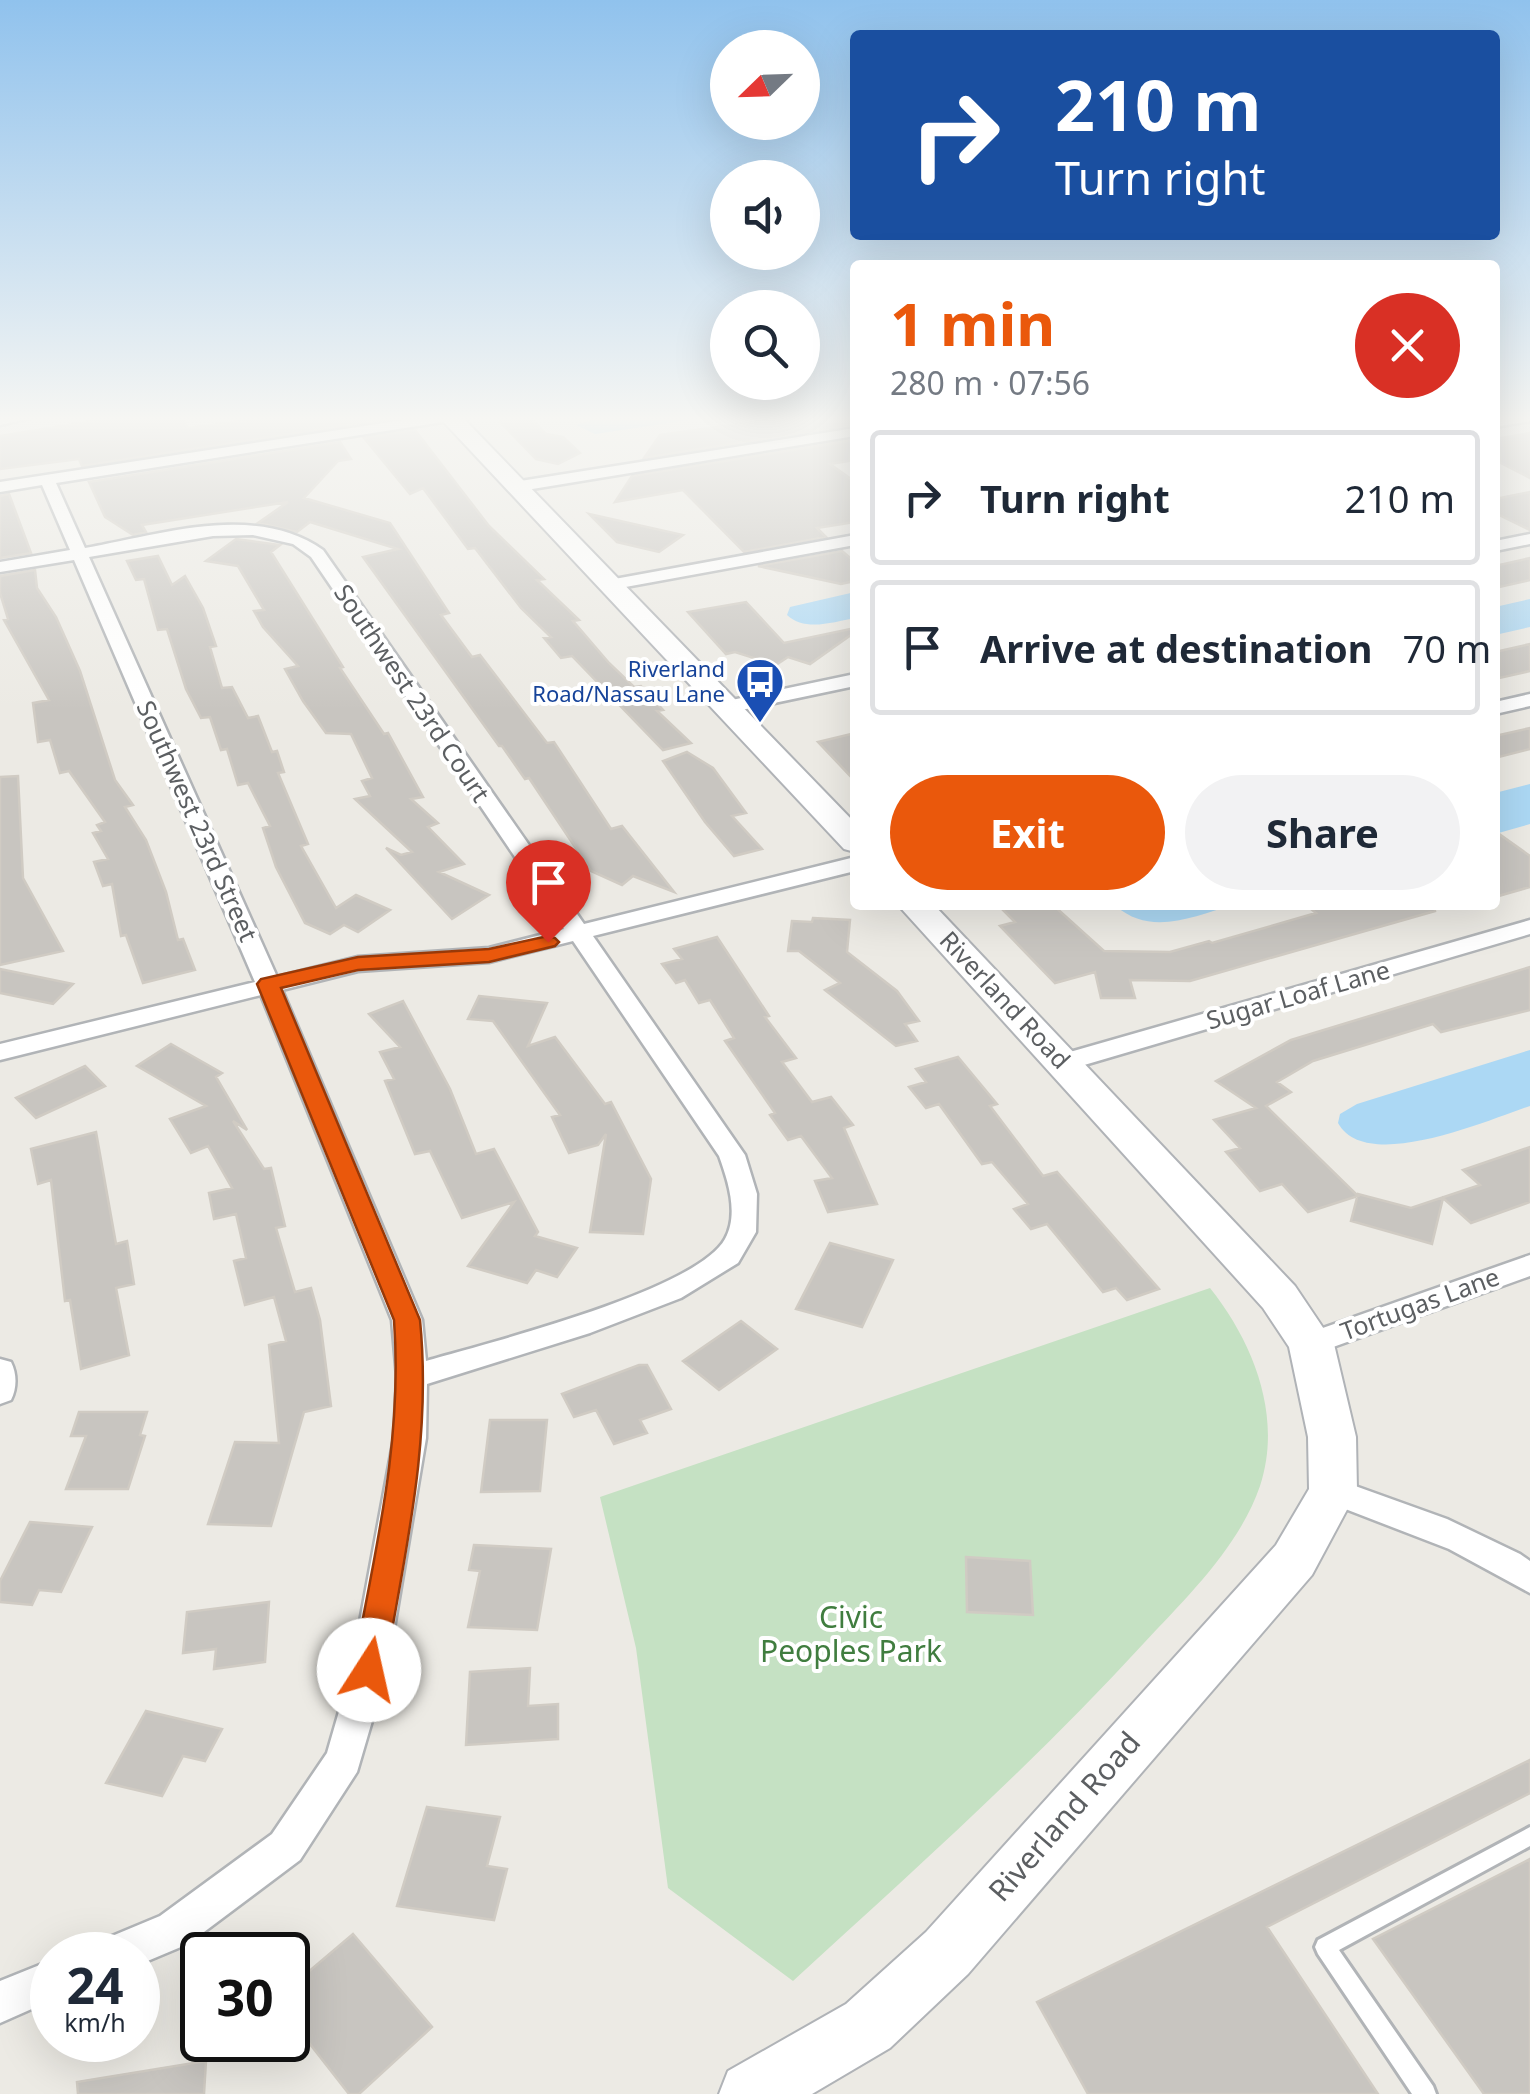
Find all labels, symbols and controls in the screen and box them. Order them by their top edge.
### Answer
north arrow [710,30,820,140]
map controls [710,30,820,400]
text: 210 m [1055,56,1262,152]
icon: right [890,70,1020,200]
text: Turn right [1055,147,1266,208]
button: sound [710,160,820,270]
text: 1 min [890,282,1055,364]
button: search [710,290,820,400]
button: close [1355,293,1460,398]
text: 280 m · 07:56 [890,361,1090,404]
icon: right [895,470,950,525]
text: Turn right [980,472,1170,524]
text: 210 m [1344,472,1455,524]
street label: Southwest 23rd Court [327,577,499,808]
icon: arrive [895,620,950,675]
text: Arrive at destination [980,622,1372,674]
text: 70 m [1402,622,1491,674]
place label: Riverland Road/Nassau Lane [532,653,725,708]
bus stop icon: Riverland Road/Nassau Lane [734,656,786,724]
street label: Southwest 23rd Street [129,695,266,946]
button: Exit [890,775,1165,890]
button: Share [1185,775,1460,890]
pin [506,840,591,943]
icon: arrive [521,855,576,910]
street label: Riverland Road [933,923,1079,1076]
street label: Sugar Loaf Lane [1202,952,1393,1036]
street label: Tortugas Lane [1336,1259,1504,1348]
park label: Civic Peoples Park [760,1596,942,1671]
position arrow [317,1618,421,1722]
street label: Riverland Road [979,1722,1149,1910]
speed limit sign: 30 [180,1932,310,2062]
text: 24 [66,1951,124,2019]
text: km/h [64,2005,126,2039]

